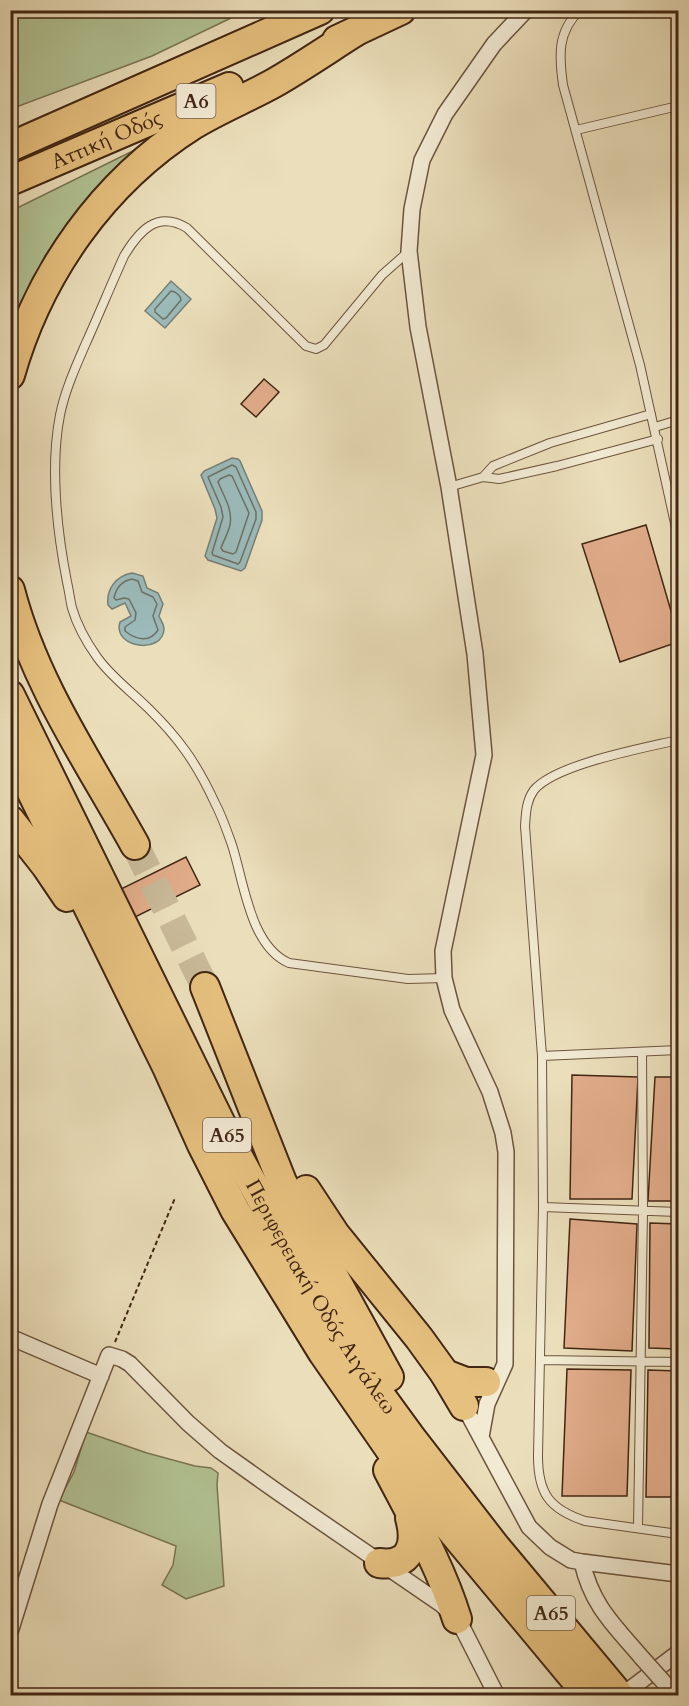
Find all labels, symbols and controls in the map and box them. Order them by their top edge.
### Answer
road number: Α6 [176,84,216,118]
street label: Αττική Οδός [47,103,167,177]
road number: Α65 [203,1118,251,1152]
street label: Περιφερειακή Οδός Αιγάλεω [238,1174,404,1421]
road number: Α65 [527,1596,575,1630]

